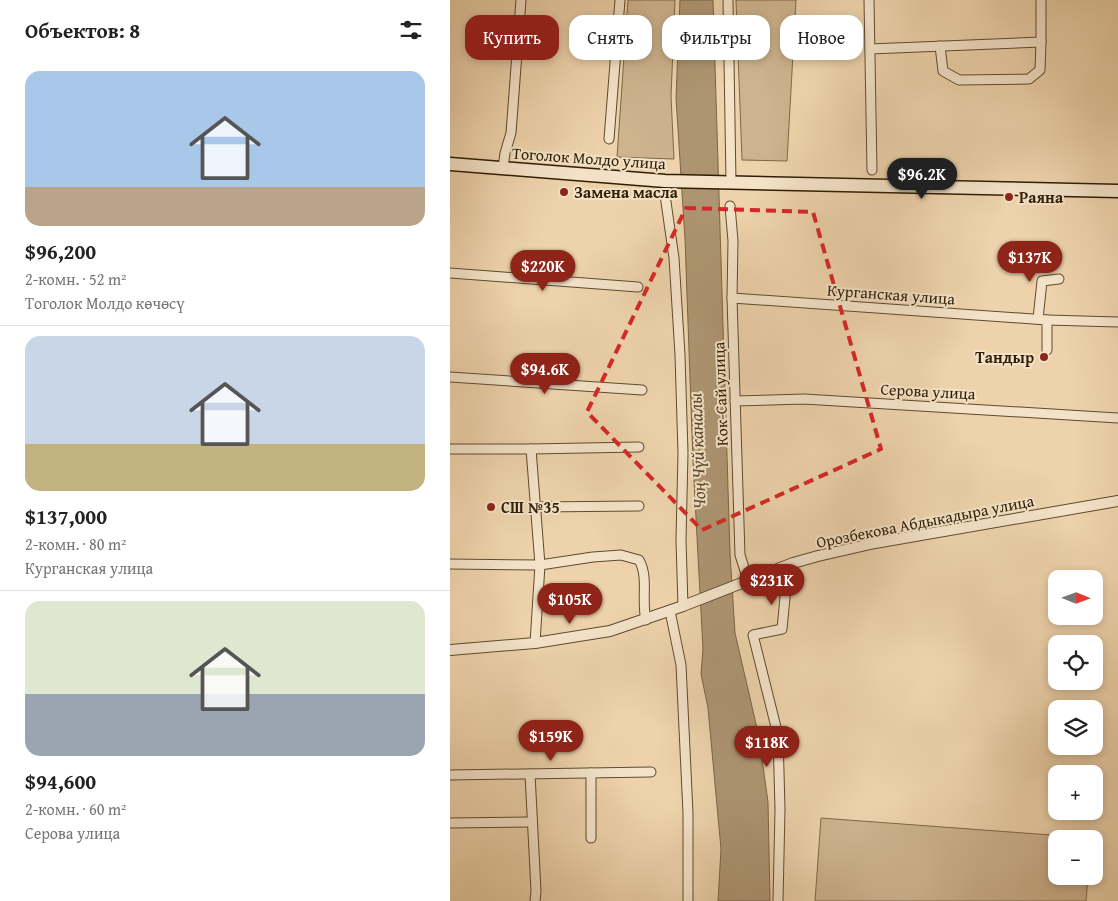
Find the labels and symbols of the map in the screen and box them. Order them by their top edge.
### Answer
street label: Тоголок Молдо улица [511,141,667,175]
pin: $96.2K [881,158,963,200]
place label: Замена масла [574,180,679,204]
place label: Раяна [1019,185,1064,209]
marker: Замена масла [558,186,570,198]
marker: Раяна [1003,191,1015,203]
pin: $137K [995,240,1065,283]
pin: $220K [508,250,578,292]
street label: Курганская улица [826,278,956,310]
street label: Кок-Сай улица [706,341,734,447]
place label: Тандыр [975,345,1034,369]
marker: Тандыр [1038,351,1050,363]
pin: $94.6K [504,352,586,395]
street label: Серова улица [880,377,977,405]
water label: Чоң Чүй каналы [681,392,713,510]
street label: Орозбекова Абдыкадыра улица [814,488,1036,554]
place label: СШ №35 [501,495,560,519]
marker: СШ №35 [485,501,497,513]
pin: $231K [737,564,807,606]
north arrow [1048,570,1102,625]
pin: $105K [535,582,605,625]
pin: $159K [516,720,586,762]
pin: $118K [732,726,802,768]

